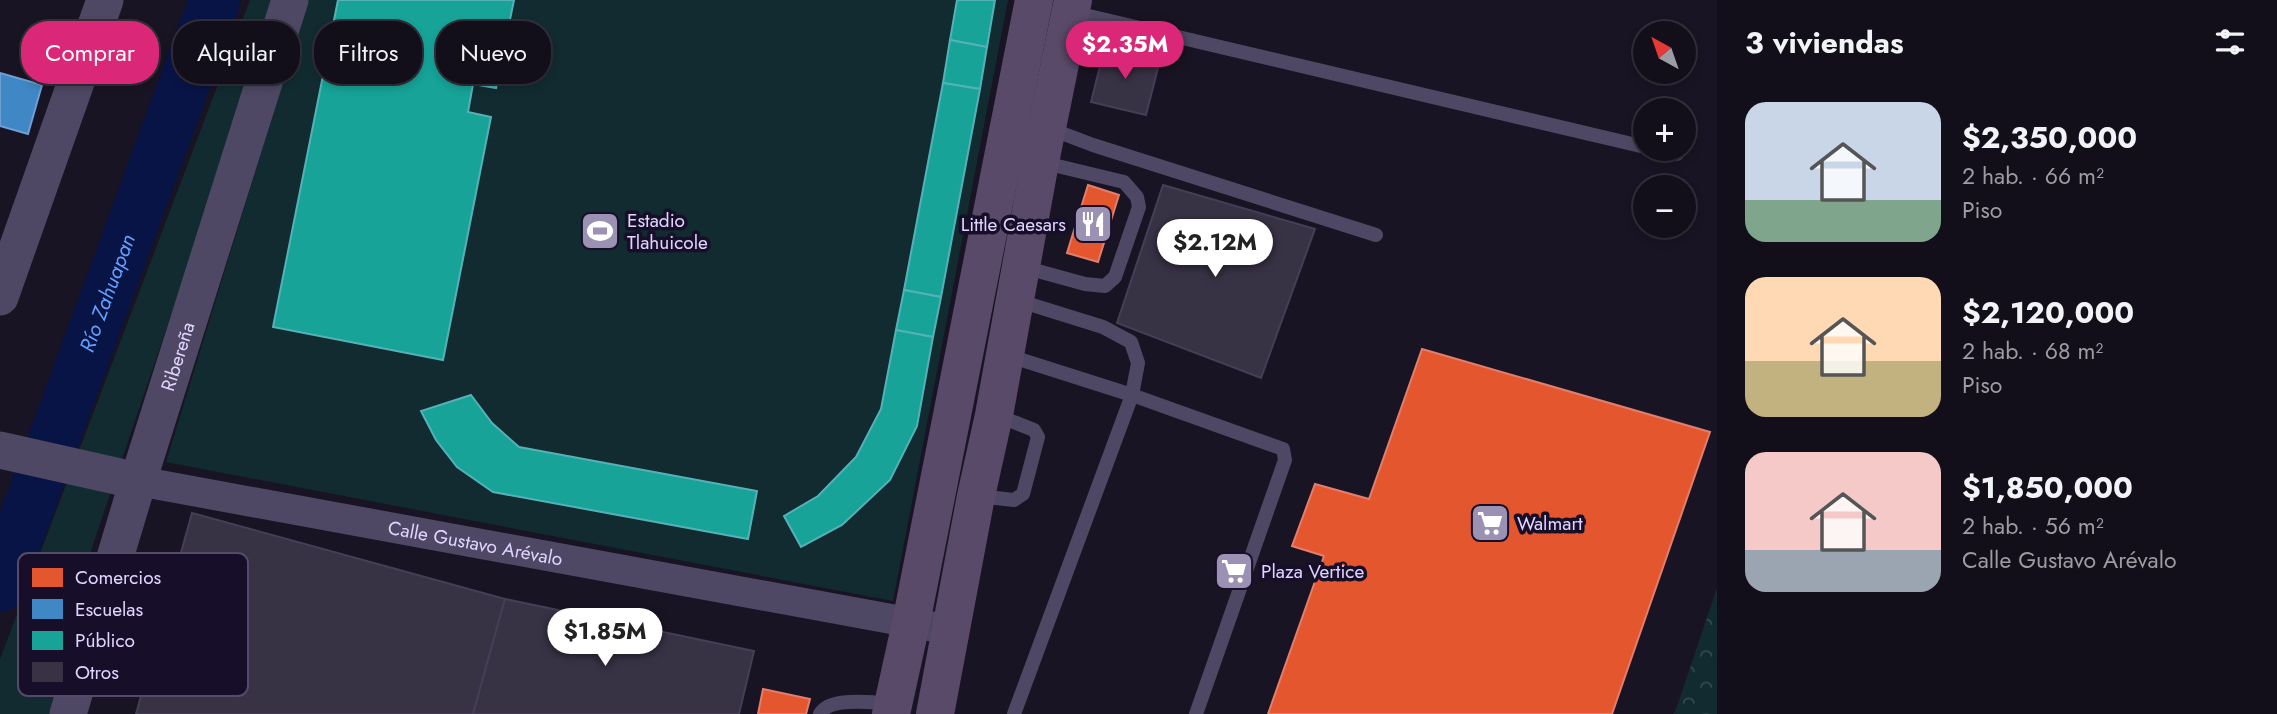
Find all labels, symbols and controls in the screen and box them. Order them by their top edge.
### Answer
chip: Comprar [21,21,159,84]
chip: Alquilar [173,21,300,84]
chip: Filtros [314,21,422,84]
chip: Nuevo [436,21,551,84]
north arrow [1633,21,1696,84]
map controls [1633,21,1696,238]
text: 3 viviendas [1745,21,1904,64]
pin: $2.35M [1068,22,1182,81]
icon: filters [2211,23,2249,61]
text: $2.35M [1082,27,1168,61]
button: + [1633,98,1696,161]
text: $2,350,000 [1962,116,2137,159]
icon: home [1801,130,1885,214]
text: 2 hab. · 66 m² [1962,159,2104,193]
button: − [1633,175,1696,238]
text: Piso [1962,193,2002,227]
restaurant icon: Little Caesars [1072,203,1114,245]
place label: Estadio Tlahuicole [627,207,708,256]
sports icon: Estadio Tlahuicole [579,210,621,252]
place label: Little Caesars [961,211,1066,238]
pin: $2.12M [1158,219,1272,279]
text: $2.12M [1173,225,1257,259]
water label: Río Zahuapan [72,230,143,356]
text: $2,120,000 [1962,291,2134,334]
icon: home [1801,305,1885,389]
street label: Ribereña [154,318,201,395]
text: 2 hab. · 68 m² [1962,334,2103,368]
text: Piso [1962,368,2002,402]
text: $1,850,000 [1962,466,2133,509]
icon: home [1801,480,1885,564]
supermarket icon: Walmart [1469,502,1511,544]
text: 2 hab. · 56 m² [1962,509,2104,543]
place label: Walmart [1517,510,1583,537]
street label: Calle Gustavo Arévalo [386,514,565,573]
text: Calle Gustavo Arévalo [1962,543,2177,577]
supermarket icon: Plaza Vertice [1213,550,1255,592]
legend [18,553,248,696]
place label: Plaza Vertice [1261,558,1364,585]
text: Comercios [75,564,162,591]
text: Escuelas [75,596,143,623]
pin: $1.85M [548,608,662,668]
text: $1.85M [563,614,647,648]
text: Público [75,627,135,654]
text: Otros [75,659,119,686]

